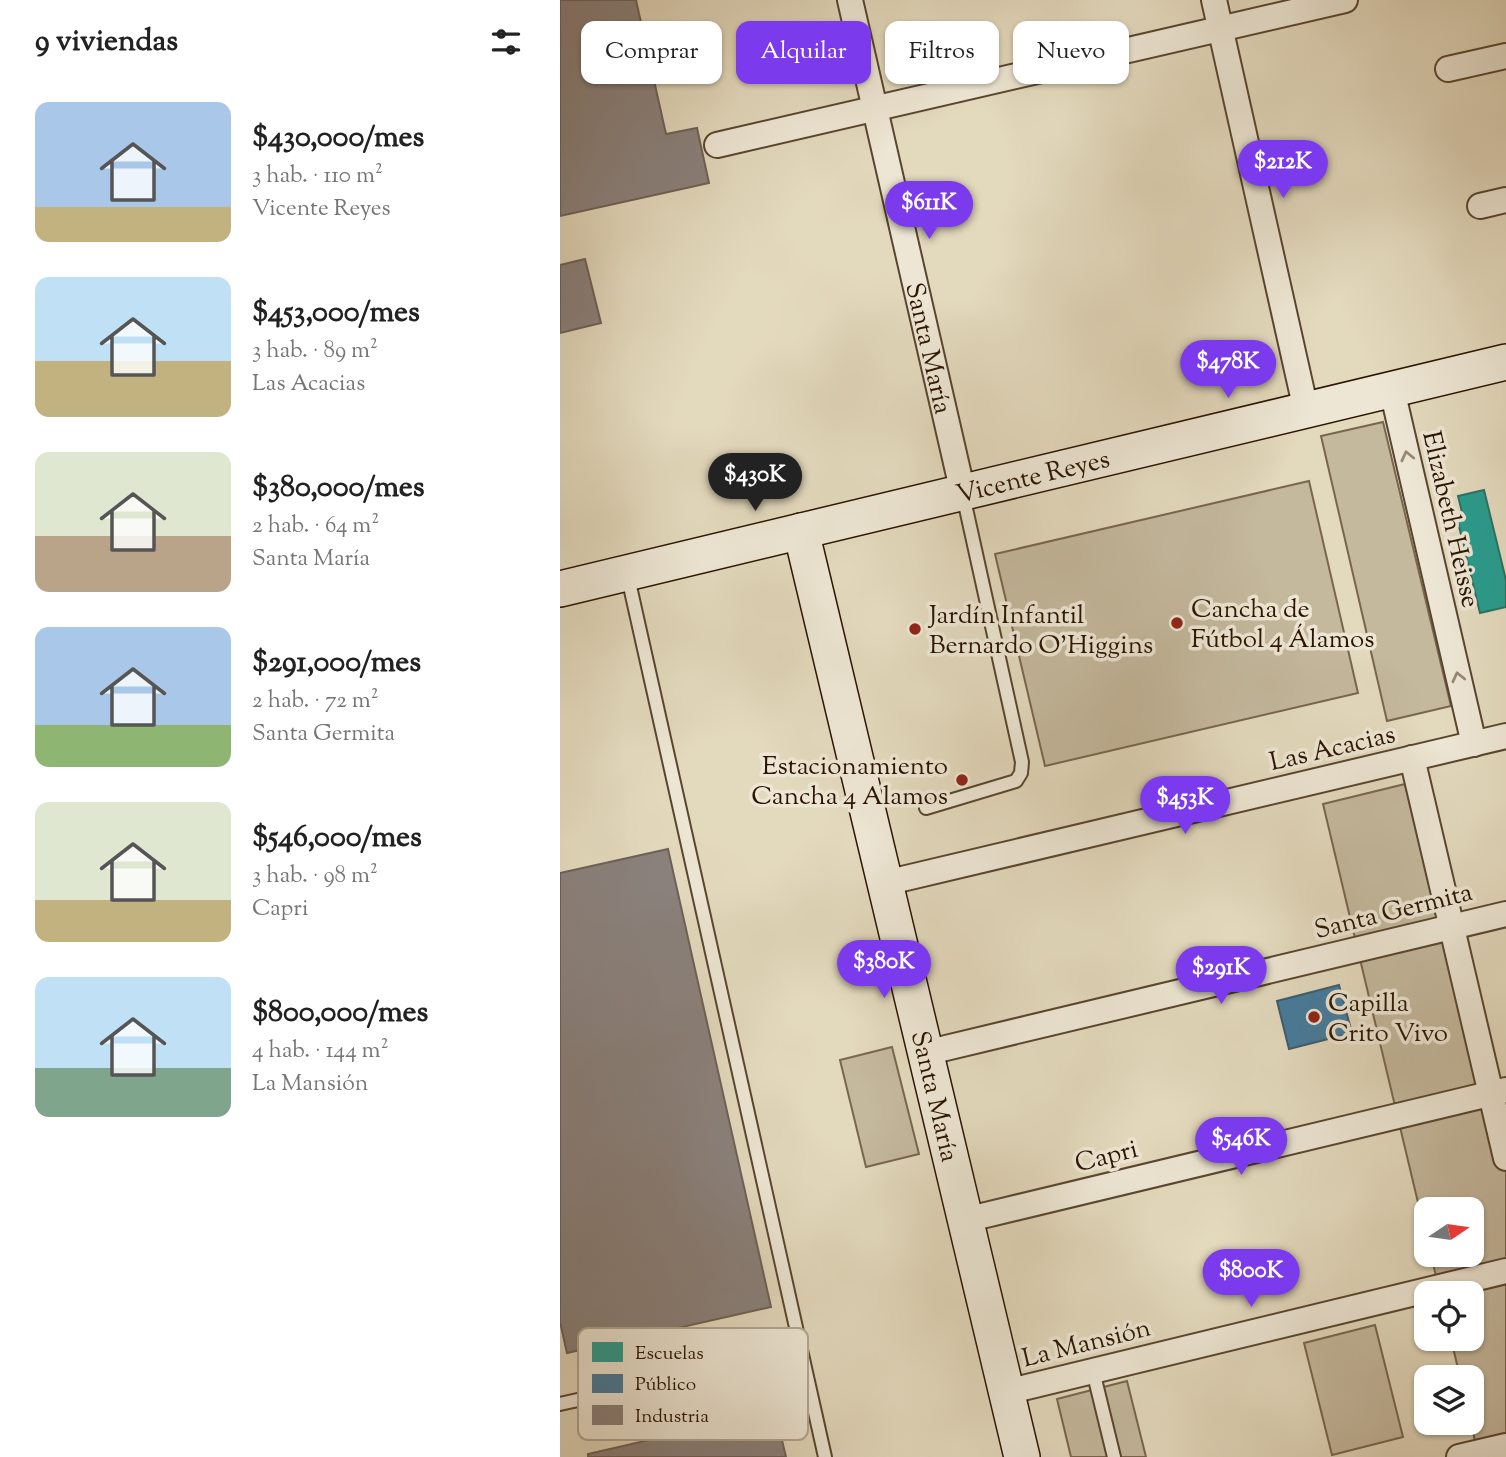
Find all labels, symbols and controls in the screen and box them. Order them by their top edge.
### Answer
text: 9 viviendas [35,21,178,64]
chip: Comprar [581,21,722,84]
chip: Alquilar [736,21,871,84]
chip: Filtros [885,21,999,84]
chip: Nuevo [1013,21,1129,84]
icon: filters [487,23,525,61]
text: $430,000/mes [252,117,424,160]
icon: home [91,130,175,214]
pin: $212K [1234,140,1332,200]
text: $212K [1254,146,1312,179]
text: 3 hab. · 110 m² [252,160,383,193]
pin: $611K [880,182,978,241]
text: $611K [901,187,957,220]
text: Vicente Reyes [252,193,391,226]
street label: Santa María [894,279,960,418]
text: $453,000/mes [252,292,420,335]
icon: home [91,305,175,389]
text: 3 hab. · 89 m² [252,335,378,368]
pin: $478K [1179,340,1277,400]
text: $478K [1196,346,1260,379]
text: Las Acacias [252,368,365,401]
street label: Elizabeth Heisse [1411,428,1488,612]
street label: Vicente Reyes [953,442,1114,514]
one-way arrow [1401,450,1415,462]
pin: $430K [706,454,804,513]
text: $430K [724,459,786,492]
text: $380,000/mes [252,467,425,510]
icon: home [91,480,175,564]
text: 2 hab. · 64 m² [252,510,379,543]
text: Santa María [252,543,370,576]
place label: Cancha de Fútbol 4 Álamos [1191,592,1374,659]
place label: Jardín Infantil Bernardo O'Higgins [927,598,1153,665]
marker: Cancha de Fútbol 4 Álamos [1169,615,1185,631]
marker: Jardín Infantil Bernardo O'Higgins [907,621,923,637]
text: $291,000/mes [252,642,421,685]
icon: home [91,655,175,739]
one-way arrow [1452,671,1467,683]
text: 2 hab. · 72 m² [252,685,379,718]
street label: Las Acacias [1266,717,1399,782]
text: Santa Germita [252,718,395,751]
place label: Estacionamiento Cancha 4 Alamos [751,749,948,816]
marker: Estacionamiento Cancha 4 Alamos [954,772,970,788]
pin: $453K [1136,776,1234,836]
text: $453K [1156,782,1214,815]
text: $546,000/mes [252,817,422,860]
icon: home [91,830,175,914]
text: 3 hab. · 98 m² [252,860,378,893]
street label: Santa Germita [1311,875,1477,950]
text: Capri [252,893,309,926]
pin: $380K [835,940,933,1000]
text: $380K [853,946,915,979]
pin: $291K [1172,946,1270,1006]
text: $291K [1192,952,1250,985]
place label: Capilla Crito Vivo [1328,986,1448,1053]
text: $800,000/mes [252,992,428,1035]
icon: home [91,1005,175,1089]
marker: Capilla Crito Vivo [1306,1009,1322,1025]
street label: Santa María [900,1027,967,1166]
text: 4 hab. · 144 m² [252,1035,388,1068]
text: La Mansión [252,1068,368,1101]
pin: $546K [1192,1118,1290,1177]
text: $546K [1211,1123,1271,1156]
street label: Capri [1071,1132,1142,1183]
north arrow [1414,1197,1484,1267]
map controls [1414,1197,1484,1435]
pin: $800K [1202,1250,1300,1309]
text: $800K [1219,1255,1283,1288]
button: locate [1414,1281,1484,1351]
street label: La Mansión [1018,1311,1155,1378]
legend [578,1328,808,1440]
text: Escuelas [635,1341,704,1368]
button: layers [1414,1365,1484,1435]
text: Público [635,1372,696,1399]
text: Industria [635,1404,709,1431]

